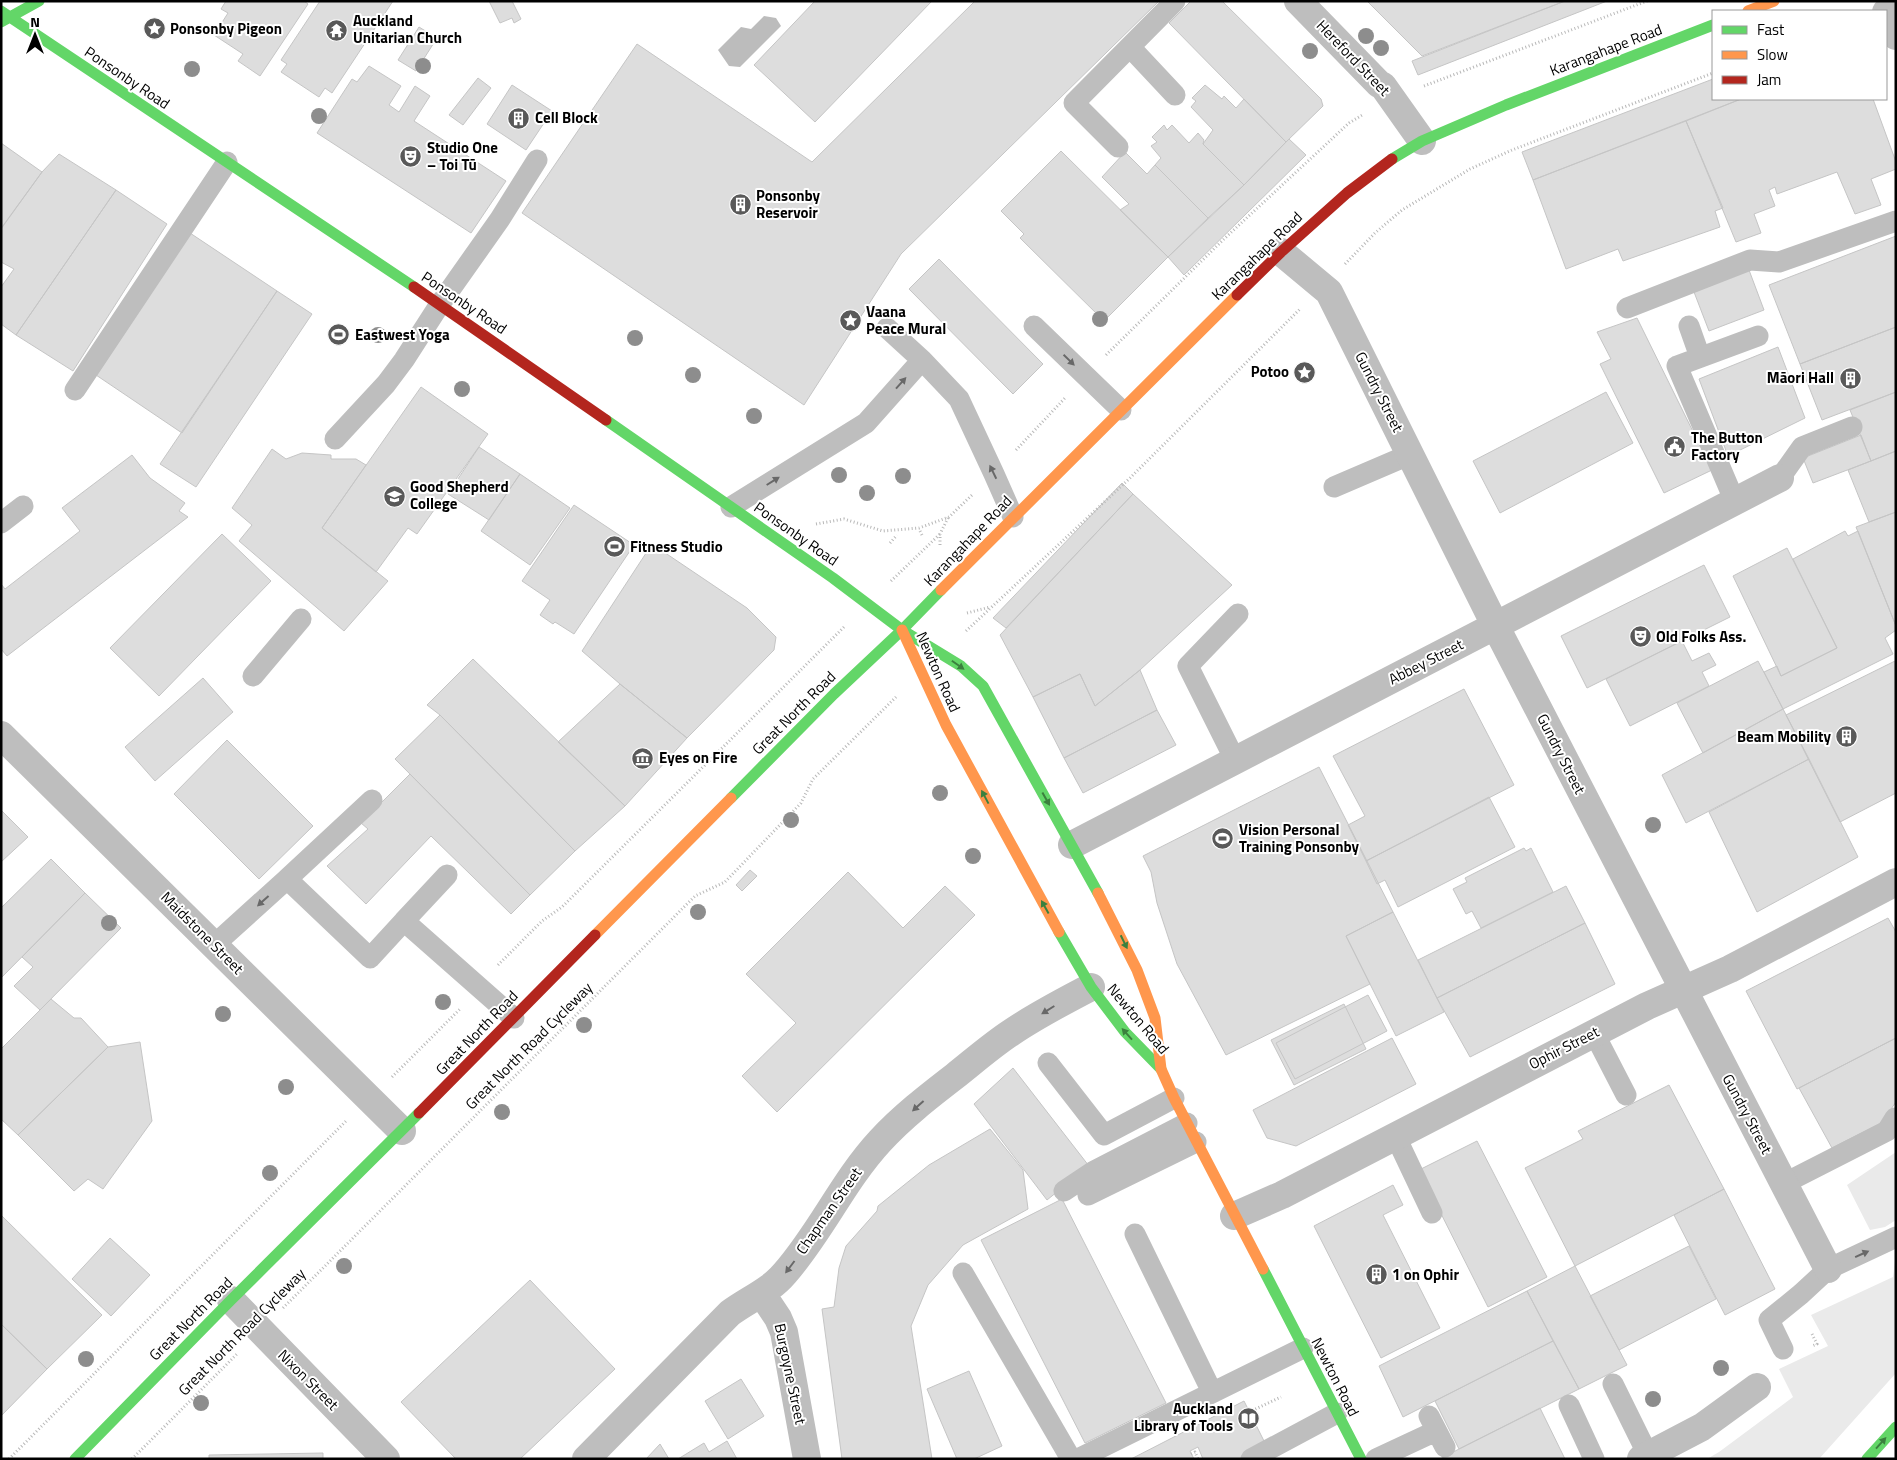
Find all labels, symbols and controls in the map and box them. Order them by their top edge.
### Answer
place label: Auckland Unitarian Church [353,9,462,49]
north arrow [10,10,60,60]
legend [1712,10,1887,100]
text: N [30,11,40,32]
street label: Hereford Street [1311,14,1396,101]
place icon: Ponsonby Pigeon [142,17,166,41]
place label: Ponsonby Pigeon [170,17,282,40]
street label: Karangahape Road [1546,17,1665,82]
temple icon: Auckland Unitarian Church [325,18,349,42]
text: Fast [1757,18,1785,41]
street label: Ponsonby Road [80,40,175,115]
text: Slow [1757,43,1788,66]
text: Jam [1757,68,1781,91]
building icon: Cell Block [507,106,531,130]
place label: Cell Block [535,106,598,129]
place label: Studio One – Toi Tū [427,136,498,176]
theatre icon: Studio One – Toi Tū [399,145,423,169]
place label: Ponsonby Reservoir [756,184,821,224]
building icon: Ponsonby Reservoir [728,193,752,217]
street label: Karangahape Road [1206,206,1307,305]
street label: Ponsonby Road [417,265,512,340]
place label: Vaana Peace Mural [866,300,946,340]
place icon: Vaana Peace Mural [838,309,862,333]
sports icon: Eastwest Yoga [327,323,351,347]
place label: Eastwest Yoga [355,323,450,346]
street label: Gundry Street [1349,348,1410,437]
one-way arrow [1063,354,1075,366]
place label: Potoo [1251,360,1289,383]
place icon: Potoo [1293,360,1317,384]
place label: Māori Hall [1767,366,1834,389]
building icon: Māori Hall [1838,366,1862,390]
one-way arrow [895,378,907,390]
place label: The Button Factory [1691,426,1763,466]
public building icon: The Button Factory [1663,435,1687,459]
one-way arrow [989,465,997,479]
place label: Good Shepherd College [410,475,509,515]
one-way arrow [766,477,779,486]
school or university icon: Good Shepherd College [382,484,406,508]
street label: Karangahape Road [918,490,1017,591]
street label: Ponsonby Road [749,496,843,571]
sports icon: Fitness Studio [602,535,626,559]
place label: Fitness Studio [630,535,723,558]
theatre icon: Old Folks Ass. [1628,625,1652,649]
place label: Old Folks Ass. [1656,625,1746,648]
street label: Newton Road [910,628,966,716]
street label: Abbey Street [1384,633,1468,690]
one-way arrow [951,660,965,670]
street label: Great North Road [747,666,841,760]
street label: Gundry Street [1531,710,1592,799]
place label: Beam Mobility [1737,725,1831,748]
building icon: Beam Mobility [1835,725,1859,749]
museum icon: Eyes on Fire [631,746,655,770]
place label: Eyes on Fire [659,746,738,769]
one-way arrow [980,790,989,804]
one-way arrow [1042,793,1051,806]
place label: Vision Personal Training Ponsonby [1239,818,1360,858]
sports icon: Vision Personal Training Ponsonby [1211,827,1235,851]
street label: Maidstone Street [156,886,250,980]
one-way arrow [258,895,270,907]
one-way arrow [1040,901,1049,914]
one-way arrow [1120,935,1128,949]
street label: Great North Road Cycleway [460,977,598,1115]
street label: Newton Road [1102,978,1175,1059]
street label: Great North Road [430,985,523,1080]
one-way arrow [1042,1005,1055,1014]
street label: Ophir Street [1525,1020,1604,1075]
one-way arrow [1121,1028,1133,1040]
street label: Gundry Street [1717,1070,1779,1158]
one-way arrow [911,1101,924,1112]
street label: Chapman Street [790,1162,868,1259]
one-way arrow [1855,1249,1869,1257]
one-way arrow [785,1260,795,1274]
street label: Great North Road Cycleway [173,1263,311,1401]
building icon: 1 on Ophir [1364,1263,1388,1287]
place label: 1 on Ophir [1392,1263,1459,1286]
street label: Great North Road [144,1272,238,1366]
street label: Burgoyne Street [769,1321,813,1427]
street label: Newton Road [1306,1333,1365,1420]
street label: Nixon Street [273,1344,345,1416]
place label: Auckland Library of Tools [1134,1397,1233,1437]
library icon: Auckland Library of Tools [1237,1406,1261,1430]
one-way arrow [1875,1437,1887,1449]

